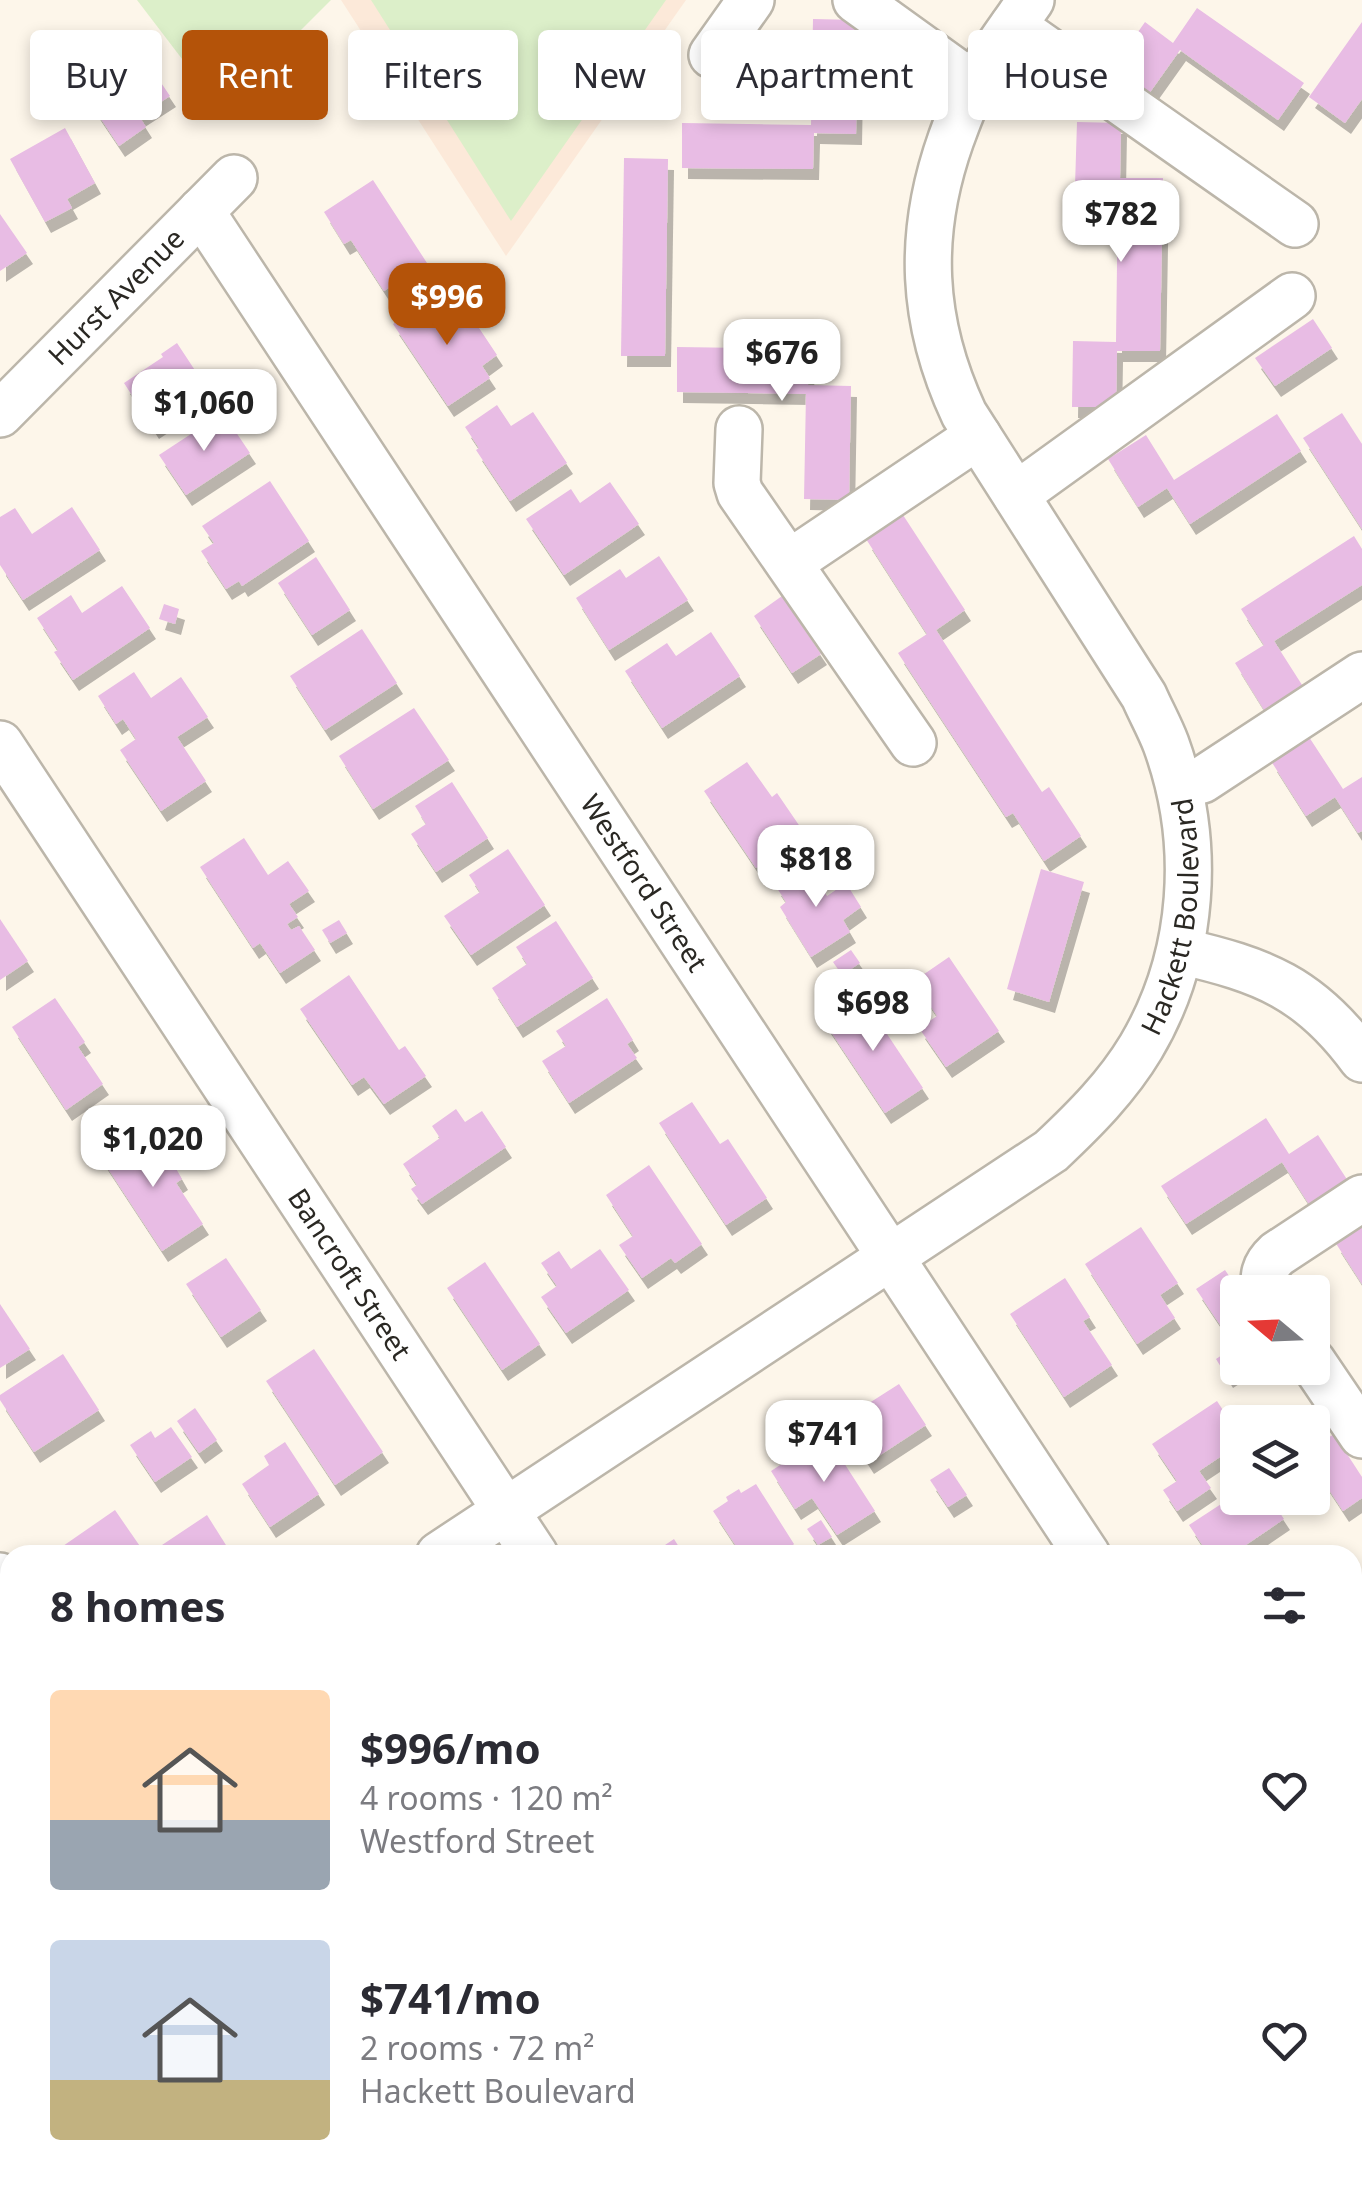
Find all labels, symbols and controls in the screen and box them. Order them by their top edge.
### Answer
chip: Buy [30,30,162,120]
chip: Rent [182,30,328,120]
chip: Filters [348,30,518,120]
chip: New [538,30,681,120]
chip: Apartment [701,30,948,120]
chip: House [968,30,1144,120]
pin: $782 [1062,180,1180,265]
text: $782 [1084,191,1158,234]
street label: Hurst Avenue [39,219,192,373]
pin: $996 [388,263,506,348]
text: $996 [410,274,484,317]
pin: $676 [723,319,841,404]
text: $676 [745,330,819,373]
pin: $1,060 [123,369,285,454]
text: $1,060 [154,380,254,423]
street label: Westford Street [573,786,717,979]
street label: Hackett Boulevard [1131,795,1206,1041]
pin: $818 [757,825,875,910]
text: $818 [779,836,853,879]
pin: $698 [814,969,932,1054]
text: $698 [836,980,910,1023]
pin: $1,020 [72,1105,234,1190]
text: $1,020 [103,1116,203,1159]
street label: Bancroft Street [280,1180,421,1367]
north arrow [1220,1275,1330,1385]
map controls [1220,1275,1330,1515]
pin: $741 [765,1400,883,1485]
button: layers [1220,1405,1330,1515]
text: $741 [787,1411,861,1454]
text: 8 homes [50,1577,226,1634]
icon: filters [1257,1578,1312,1633]
text: $996/mo [360,1719,541,1776]
icon: home [130,1730,250,1850]
icon: heart [1257,1763,1312,1818]
text: 4 rooms · 120 m² [360,1776,613,1819]
text: Westford Street [360,1819,594,1862]
text: $741/mo [360,1969,541,2026]
icon: home [130,1980,250,2100]
icon: heart [1257,2013,1312,2068]
text: 2 rooms · 72 m² [360,2026,594,2069]
text: Hackett Boulevard [360,2069,636,2112]

